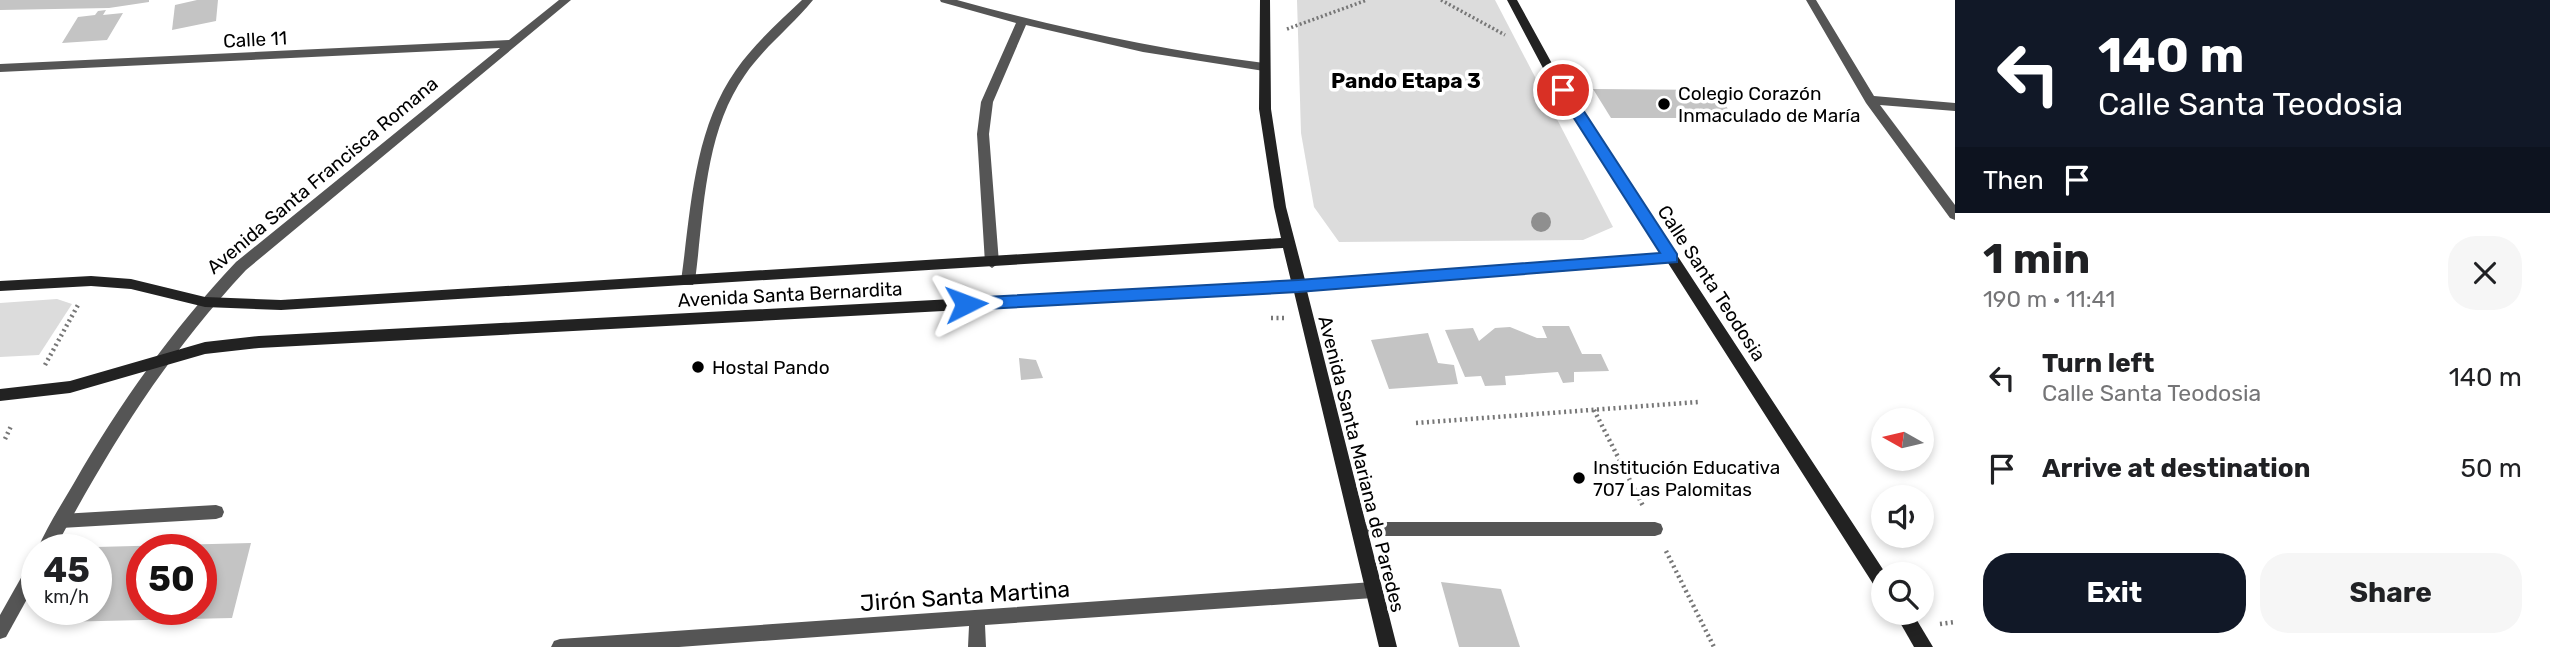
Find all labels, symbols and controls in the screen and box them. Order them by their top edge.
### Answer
street label: Calle 11 [222,26,288,53]
text: 140 m [2098,26,2244,84]
icon: left [1983,28,2074,119]
pin [1533,60,1593,120]
district label: Pando Etapa 3 [1331,68,1481,93]
icon: arrive [1544,71,1582,109]
street label: Avenida Santa Francisca Romana [202,72,443,279]
place label: Colegio Corazón Inmaculado de María [1678,82,1860,127]
text: Calle Santa Teodosia [2098,85,2403,123]
marker: Colegio Corazón Inmaculado de María [1656,96,1672,112]
icon: arrive [2058,161,2096,199]
text: Then [1983,165,2044,196]
street label: Calle Santa Teodosia [1653,201,1771,366]
text: 1 min [1983,234,2090,284]
button: close [2448,236,2522,310]
position arrow [929,267,1003,341]
street label: Avenida Santa Bernardita [677,277,903,312]
text: 190 m · 11:41 [1983,285,2115,313]
street label: Avenida Santa Mariana de Paredes [1313,314,1410,615]
text: Turn left [2042,348,2154,379]
place label: Hostal Pando [712,356,830,379]
marker: Hostal Pando [690,359,706,375]
icon: left [1983,359,2021,397]
text: 140 m [2449,362,2522,393]
text: Calle Santa Teodosia [2042,379,2261,407]
north arrow [1871,408,1934,471]
map controls [1871,408,1934,625]
icon: arrive [1983,450,2021,488]
text: Arrive at destination [2042,453,2310,484]
text: 50 m [2461,453,2522,484]
place label: Institución Educativa 707 Las Palomitas [1593,456,1780,501]
marker: Institución Educativa 707 Las Palomitas [1571,470,1587,486]
button: sound [1871,485,1934,548]
speed limit sign: 50 [126,534,217,625]
text: 45 [43,549,90,591]
button: Exit [1983,553,2246,633]
button: Share [2260,553,2522,633]
button: search [1871,562,1934,625]
street label: Jirón Santa Martina [859,575,1071,617]
text: km/h [44,586,89,608]

